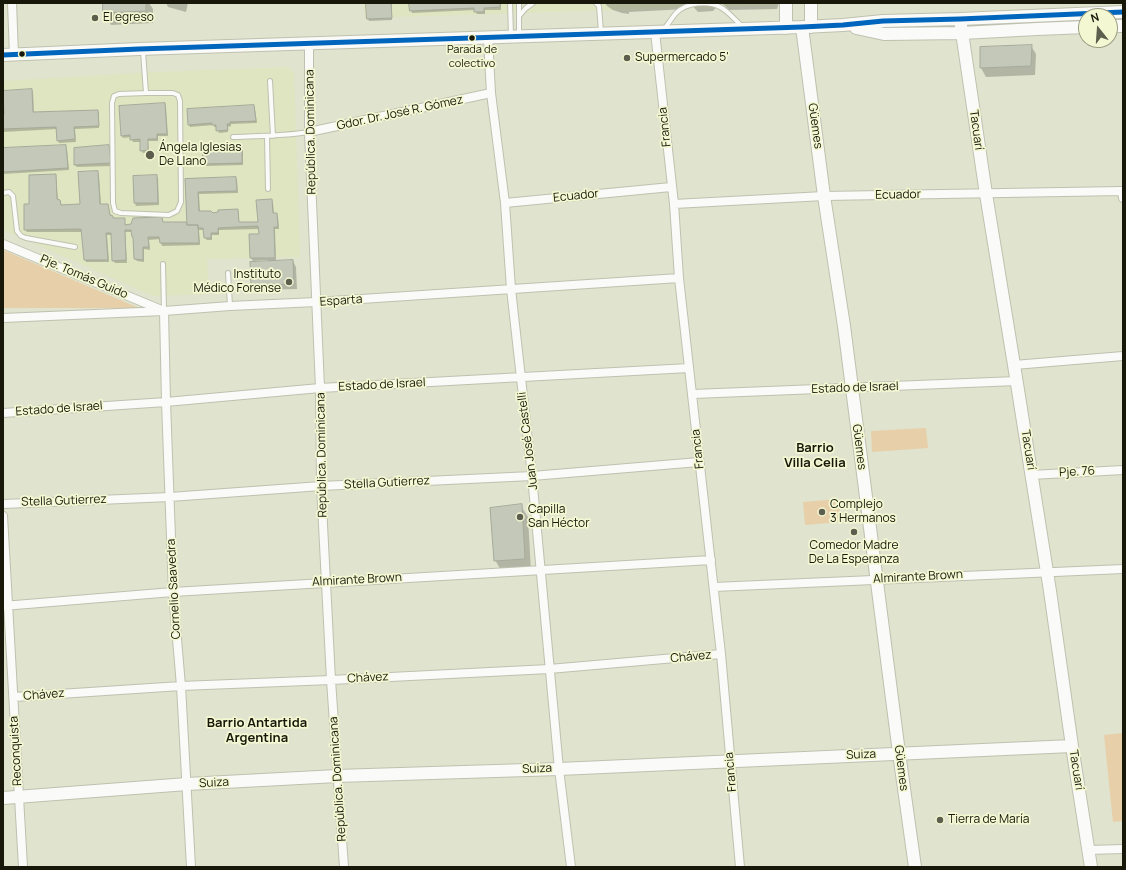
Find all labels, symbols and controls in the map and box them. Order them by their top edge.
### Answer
north arrow [1078,8,1118,48]
text: N [1089,9,1101,25]
place label: El egreso [103,11,154,25]
marker: El egreso [90,13,100,23]
marker: Parada de colectivo [467,33,477,43]
place label: Parada de colectivo [447,43,497,69]
unlabelled marker [17,49,27,59]
place label: Supermercado 5' [635,51,729,65]
marker: Supermercado 5' [622,53,632,63]
street label: República. Dominicana [303,69,319,195]
street label: Gdor. Dr. José R. Gómez [336,93,464,133]
street label: Güemes [805,102,825,150]
street label: Francia [656,106,674,148]
street label: Tacuarí [966,109,986,151]
place label: Ángela Iglesias De Llano [159,141,242,169]
marker: Ángela Iglesias De Llano [144,149,156,161]
street label: Ecuador [552,186,600,206]
street label: Ecuador [875,187,921,203]
street label: Pje. Tomás Guido [38,252,130,302]
place label: Instituto Médico Forense [194,268,281,296]
marker: Instituto Médico Forense [284,277,294,287]
street label: Esparta [319,292,363,310]
street label: Estado de Israel [338,376,426,394]
street label: Estado de Israel [811,379,899,397]
street label: Juan José Castelli [515,391,541,491]
street label: República. Dominicana [314,392,330,518]
street label: Estado de Israel [15,399,103,419]
street label: Güemes [849,423,869,471]
street label: Francia [689,428,707,470]
street label: Tacuarí [1018,429,1038,471]
district label: Barrio Villa Celia [784,440,846,471]
street label: Pje. 76 [1059,464,1095,480]
street label: Stella Gutierrez [344,474,430,492]
street label: Stella Gutierrez [21,492,107,510]
place label: Complejo 3 Hermanos [830,498,896,526]
place label: Capilla San Héctor [528,503,589,531]
marker: Complejo 3 Hermanos [817,507,827,517]
marker: Capilla San Héctor [515,512,525,522]
marker: Comedor Madre De La Esperanza [849,527,859,537]
street label: Cornelio Saavedra [164,538,184,640]
place label: Comedor Madre De La Esperanza [809,539,899,567]
street label: Almirante Brown [873,567,963,587]
street label: Almirante Brown [312,570,402,590]
street label: Chávez [670,648,712,666]
street label: Chávez [347,670,389,686]
street label: Chávez [23,686,65,704]
district label: Barrio Antartida Argentina [207,715,307,746]
street label: Reconquista [7,716,25,786]
street label: República. Dominicana [326,716,350,842]
street label: Güemes [891,744,911,792]
street label: Suiza [846,747,876,763]
street label: Tacuarí [1066,749,1086,791]
street label: Francia [722,752,740,792]
street label: Suiza [522,761,552,777]
street label: Suiza [199,775,229,791]
place label: Tierra de María [948,813,1030,827]
marker: Tierra de María [935,815,945,825]

